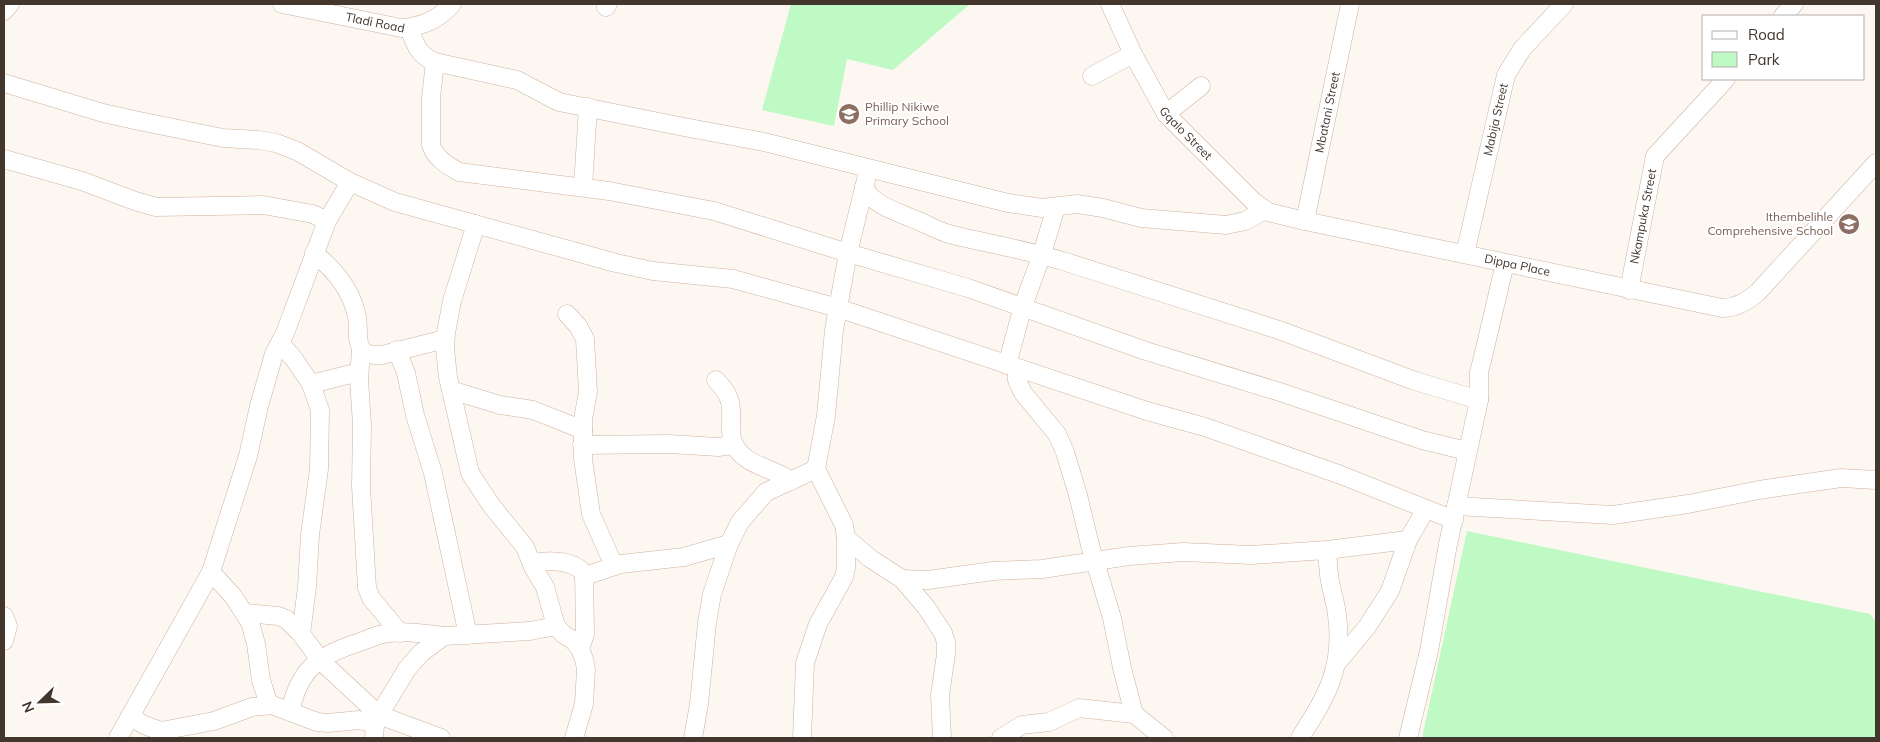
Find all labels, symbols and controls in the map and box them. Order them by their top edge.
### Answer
street label: Tladi Road [344,9,406,36]
legend [1702,15,1865,80]
text: Road [1748,25,1785,44]
text: Park [1748,50,1780,69]
street label: Mbatani Street [1311,70,1343,154]
street label: Mabija Street [1480,82,1511,157]
place label: Phillip Nikiwe Primary School [865,99,949,128]
school or university icon: Phillip Nikiwe Primary School [837,102,861,126]
street label: Gqalo Street [1156,104,1216,163]
street label: Nkampuka Street [1626,167,1659,265]
place label: Ithembelihle Comprehensive School [1707,209,1833,238]
school or university icon: Ithembelihle Comprehensive School [1837,212,1861,236]
street label: Dippa Place [1483,251,1552,279]
north arrow [15,677,65,727]
text: N [18,699,38,715]

